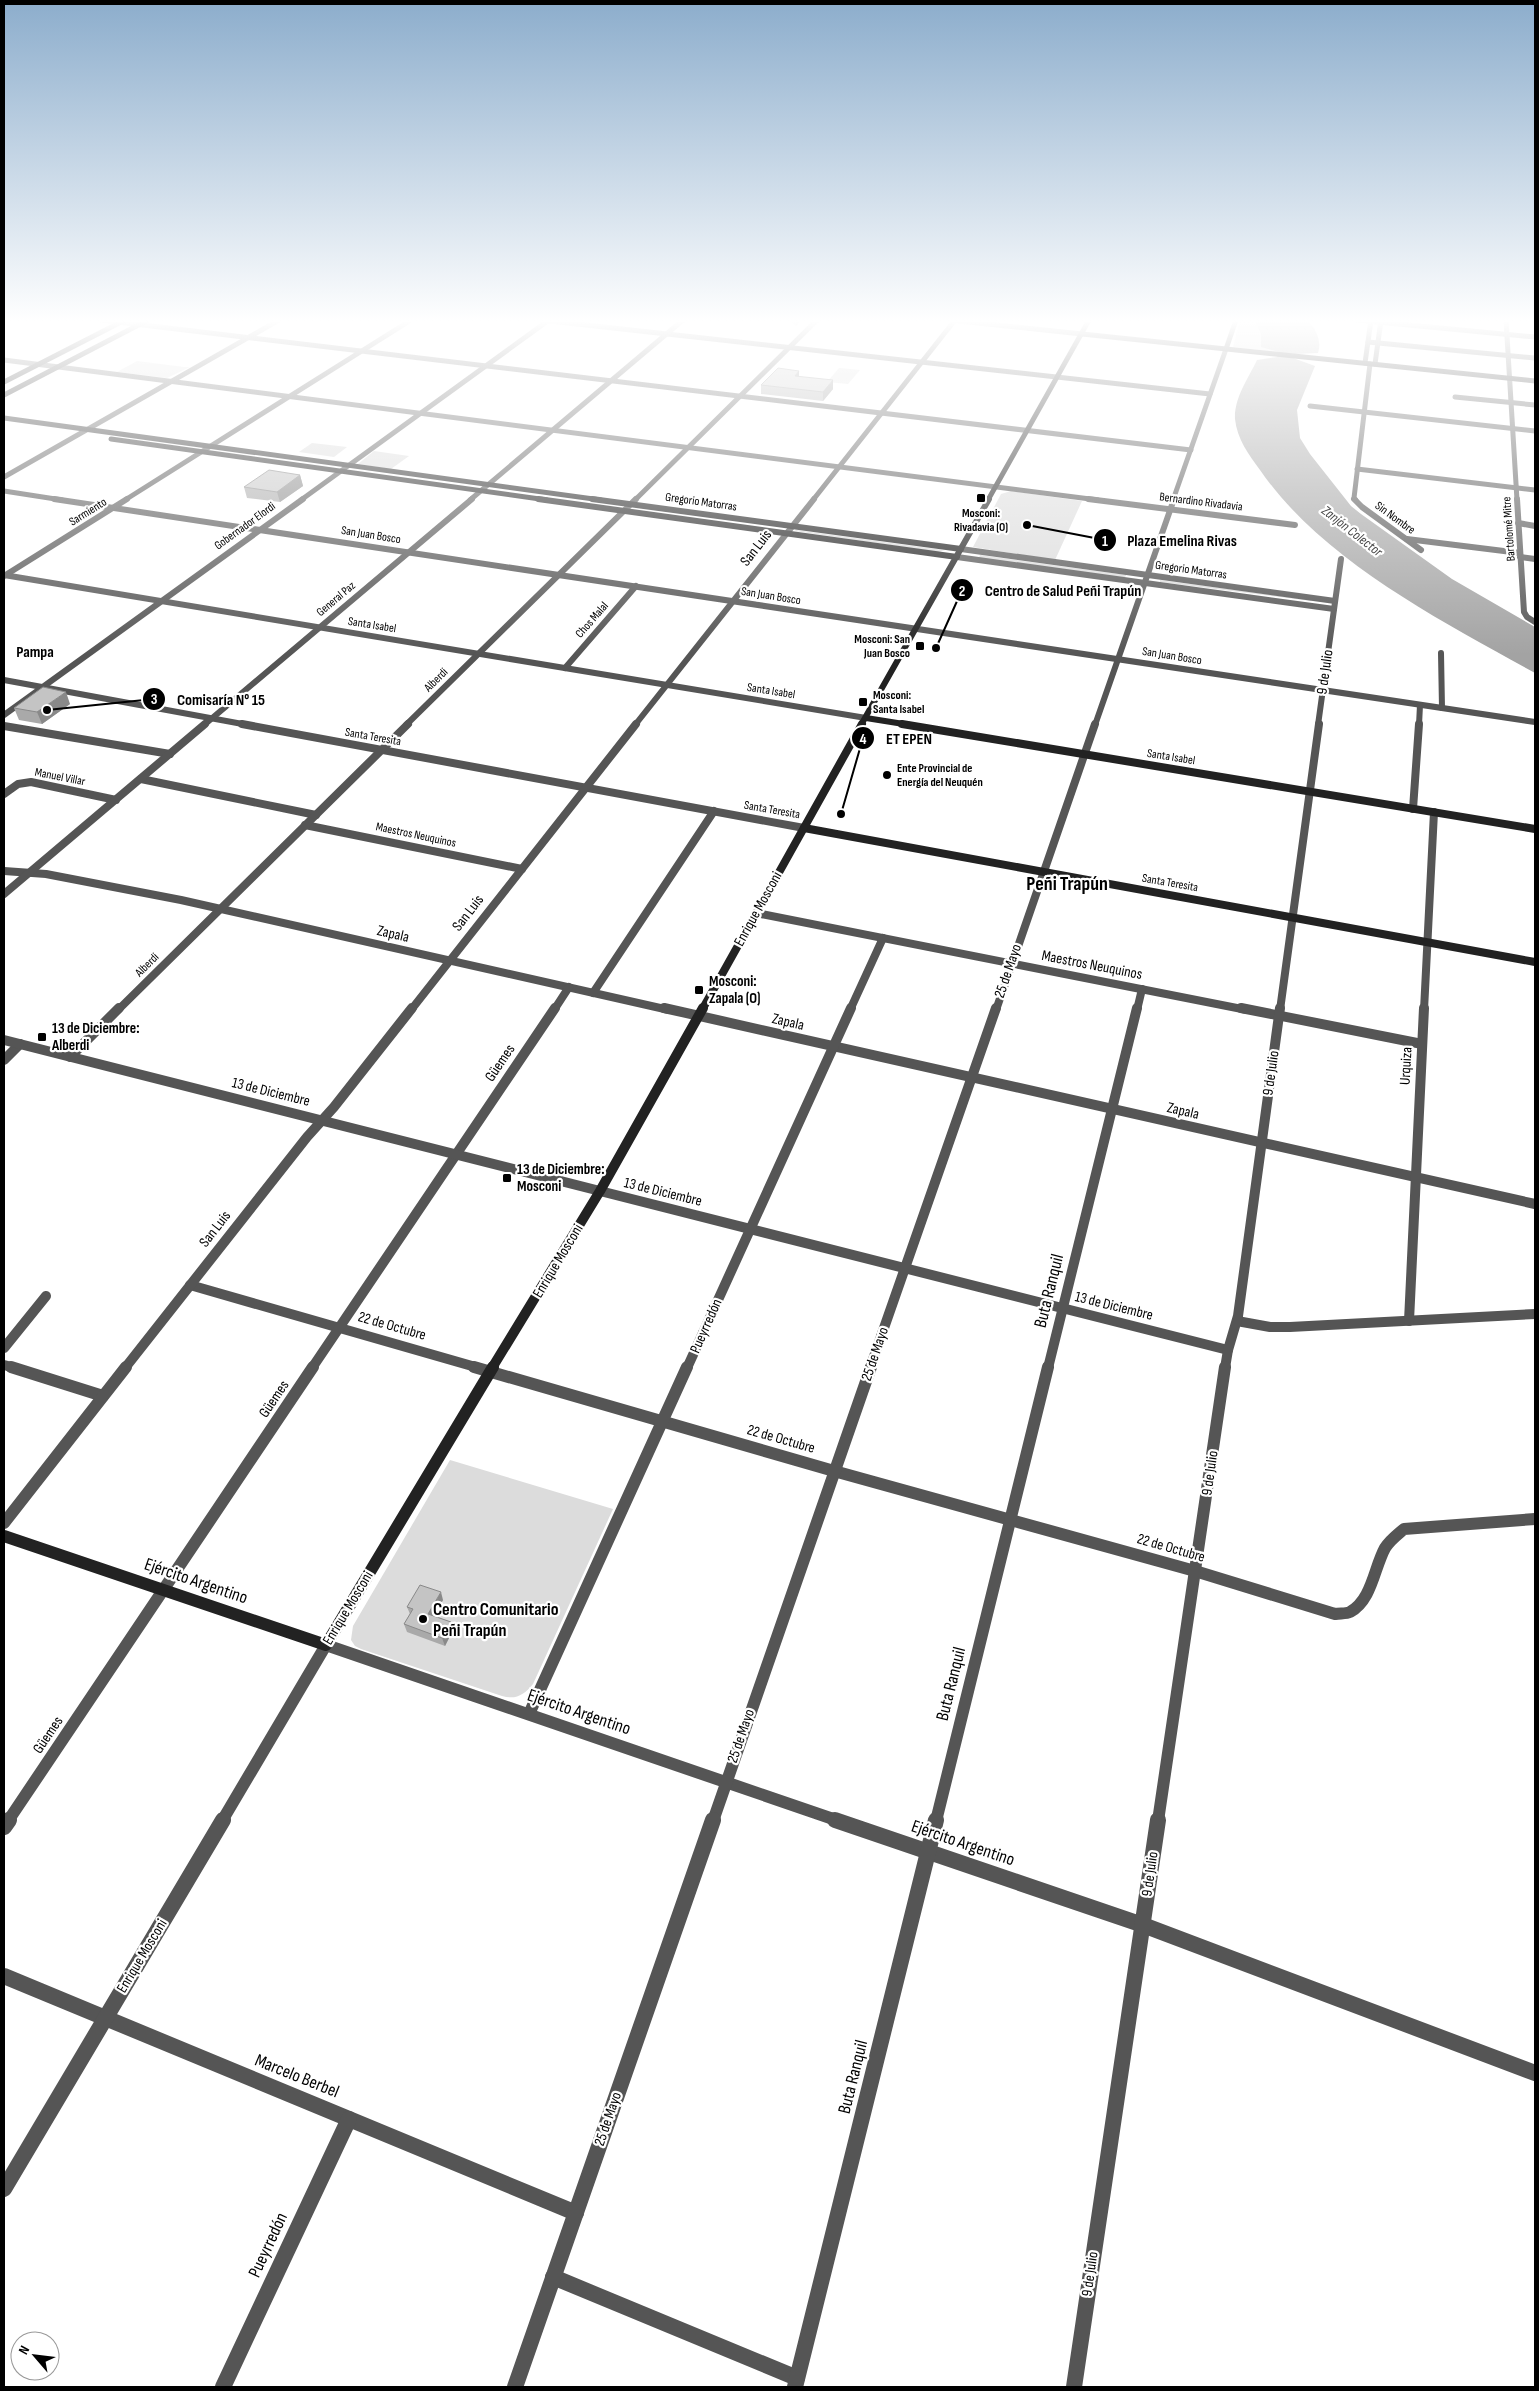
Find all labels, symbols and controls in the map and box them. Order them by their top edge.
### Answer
street label: Bernardino Rivadavia [1159,489,1244,515]
street label: Gregorio Matorras [664,490,738,514]
marker: Mosconi: Rivadavia (O) [975,492,987,504]
street label: Sarmiento [66,495,110,529]
street label: Bartolomé Mitre [1499,496,1519,562]
street label: Sin Nombre [1372,498,1418,538]
street label: Gobernador Elordi [211,499,279,553]
water label: Zanjón Colector [1317,501,1387,561]
place label: Mosconi: Rivadavia (O) [954,506,1008,535]
street label: San Juan Bosco [340,523,402,547]
callout: Plaza Emelina Rivas [1092,525,1247,556]
street label: San Luis [736,526,776,570]
text: 1 [1102,532,1108,551]
text: Plaza Emelina Rivas [1127,532,1237,551]
street label: Gregorio Matorras [1154,558,1228,582]
callout: Centro de Salud Peñi Trapún [950,575,1151,606]
street label: General Paz [313,578,359,620]
text: 2 [959,582,965,601]
text: Centro de Salud Peñi Trapún [985,582,1141,601]
street label: San Juan Bosco [740,584,802,608]
street label: Chos Malal [572,599,612,641]
street label: Santa Isabel [347,614,397,636]
place label: Mosconi: San Juan Bosco [854,632,910,661]
marker: Mosconi: San Juan Bosco [914,640,926,652]
district label: Pampa [16,643,54,662]
street label: San Juan Bosco [1141,644,1203,668]
street label: 9 de Julio [1312,648,1338,696]
street label: Alberdi [420,665,451,696]
street label: Santa Isabel [746,680,796,702]
callout: Comisaría N° 15 [142,684,275,715]
place label: Mosconi: Santa Isabel [873,688,924,717]
text: 3 [151,690,158,709]
text: Comisaría N° 15 [177,691,265,710]
marker: Mosconi: Santa Isabel [857,696,869,708]
callout: ET EPEN [851,723,942,754]
street label: Santa Teresita [344,725,403,749]
text: 4 [860,730,867,749]
text: ET EPEN [886,730,932,749]
street label: Santa Isabel [1146,746,1196,768]
place label: Ente Provincial de Energía del Neuquén [897,761,983,790]
street label: Manuel Villar [34,765,87,789]
marker: Ente Provincial de Energía del Neuquén [881,769,893,781]
street label: Santa Teresita [743,798,802,822]
street label: Maestros Neuquinos [375,819,457,851]
street label: Enrique Mosconi [730,868,786,950]
street label: Santa Teresita [1141,871,1200,895]
district label: Peñi Trapún [1026,872,1108,896]
street label: San Luis [448,891,488,935]
street label: Zapala [375,921,411,947]
street label: 25 de Mayo [990,942,1026,1000]
street label: Maestros Neuquinos [1040,946,1144,984]
street label: Alberdi [131,950,162,981]
place label: Mosconi: Zapala (O) [709,972,761,1008]
marker: Mosconi: Zapala (O) [693,984,705,996]
street label: Zapala [770,1009,806,1035]
place label: 13 de Diciembre: Alberdi [51,1019,140,1055]
marker: 13 de Diciembre: Alberdi [36,1031,48,1043]
street label: Güemes [481,1041,519,1085]
street label: Urquiza [1396,1046,1416,1085]
street label: 9 de Julio [1258,1049,1284,1097]
street label: 13 de Diciembre [230,1073,312,1111]
street label: Zapala [1165,1098,1201,1124]
place label: 13 de Diciembre: Mosconi [517,1160,605,1196]
marker: 13 de Diciembre: Mosconi [501,1172,513,1184]
street label: 13 de Diciembre [622,1173,704,1211]
street label: San Luis [195,1207,235,1251]
street label: Enrique Mosconi [529,1221,588,1301]
street label: Buta Ranquil [1030,1252,1068,1330]
street label: 13 de Diciembre [1073,1287,1155,1325]
street label: Pueyrredón [686,1296,726,1356]
street label: 22 de Octubre [356,1307,428,1345]
street label: 25 de Mayo [857,1325,893,1383]
street label: Güemes [255,1377,293,1421]
street label: 22 de Octubre [745,1420,817,1458]
street label: 9 de Julio [1197,1449,1223,1497]
street label: 22 de Octubre [1135,1529,1207,1567]
street label: Ejército Argentino [142,1554,250,1608]
street label: Enrique Mosconi [319,1568,378,1648]
place label: Centro Comunitario Peñi Trapún [433,1599,559,1641]
marker: Centro Comunitario Peñi Trapún [417,1613,429,1625]
street label: Buta Ranquil [932,1645,970,1723]
street label: Ejército Argentino [525,1685,633,1739]
street label: 25 de Mayo [723,1707,759,1765]
street label: Güemes [29,1713,67,1757]
street label: Ejército Argentino [909,1816,1017,1870]
street label: 9 de Julio [1137,1850,1163,1898]
street label: Enrique Mosconi [113,1916,172,1996]
street label: Buta Ranquil [834,2038,872,2116]
street label: Marcelo Berbel [252,2050,342,2102]
street label: 25 de Mayo [590,2090,626,2148]
street label: Pueyrredón [244,2209,292,2281]
street label: 9 de Julio [1077,2250,1103,2298]
north arrow [10,2331,60,2381]
text: N [15,2343,33,2357]

